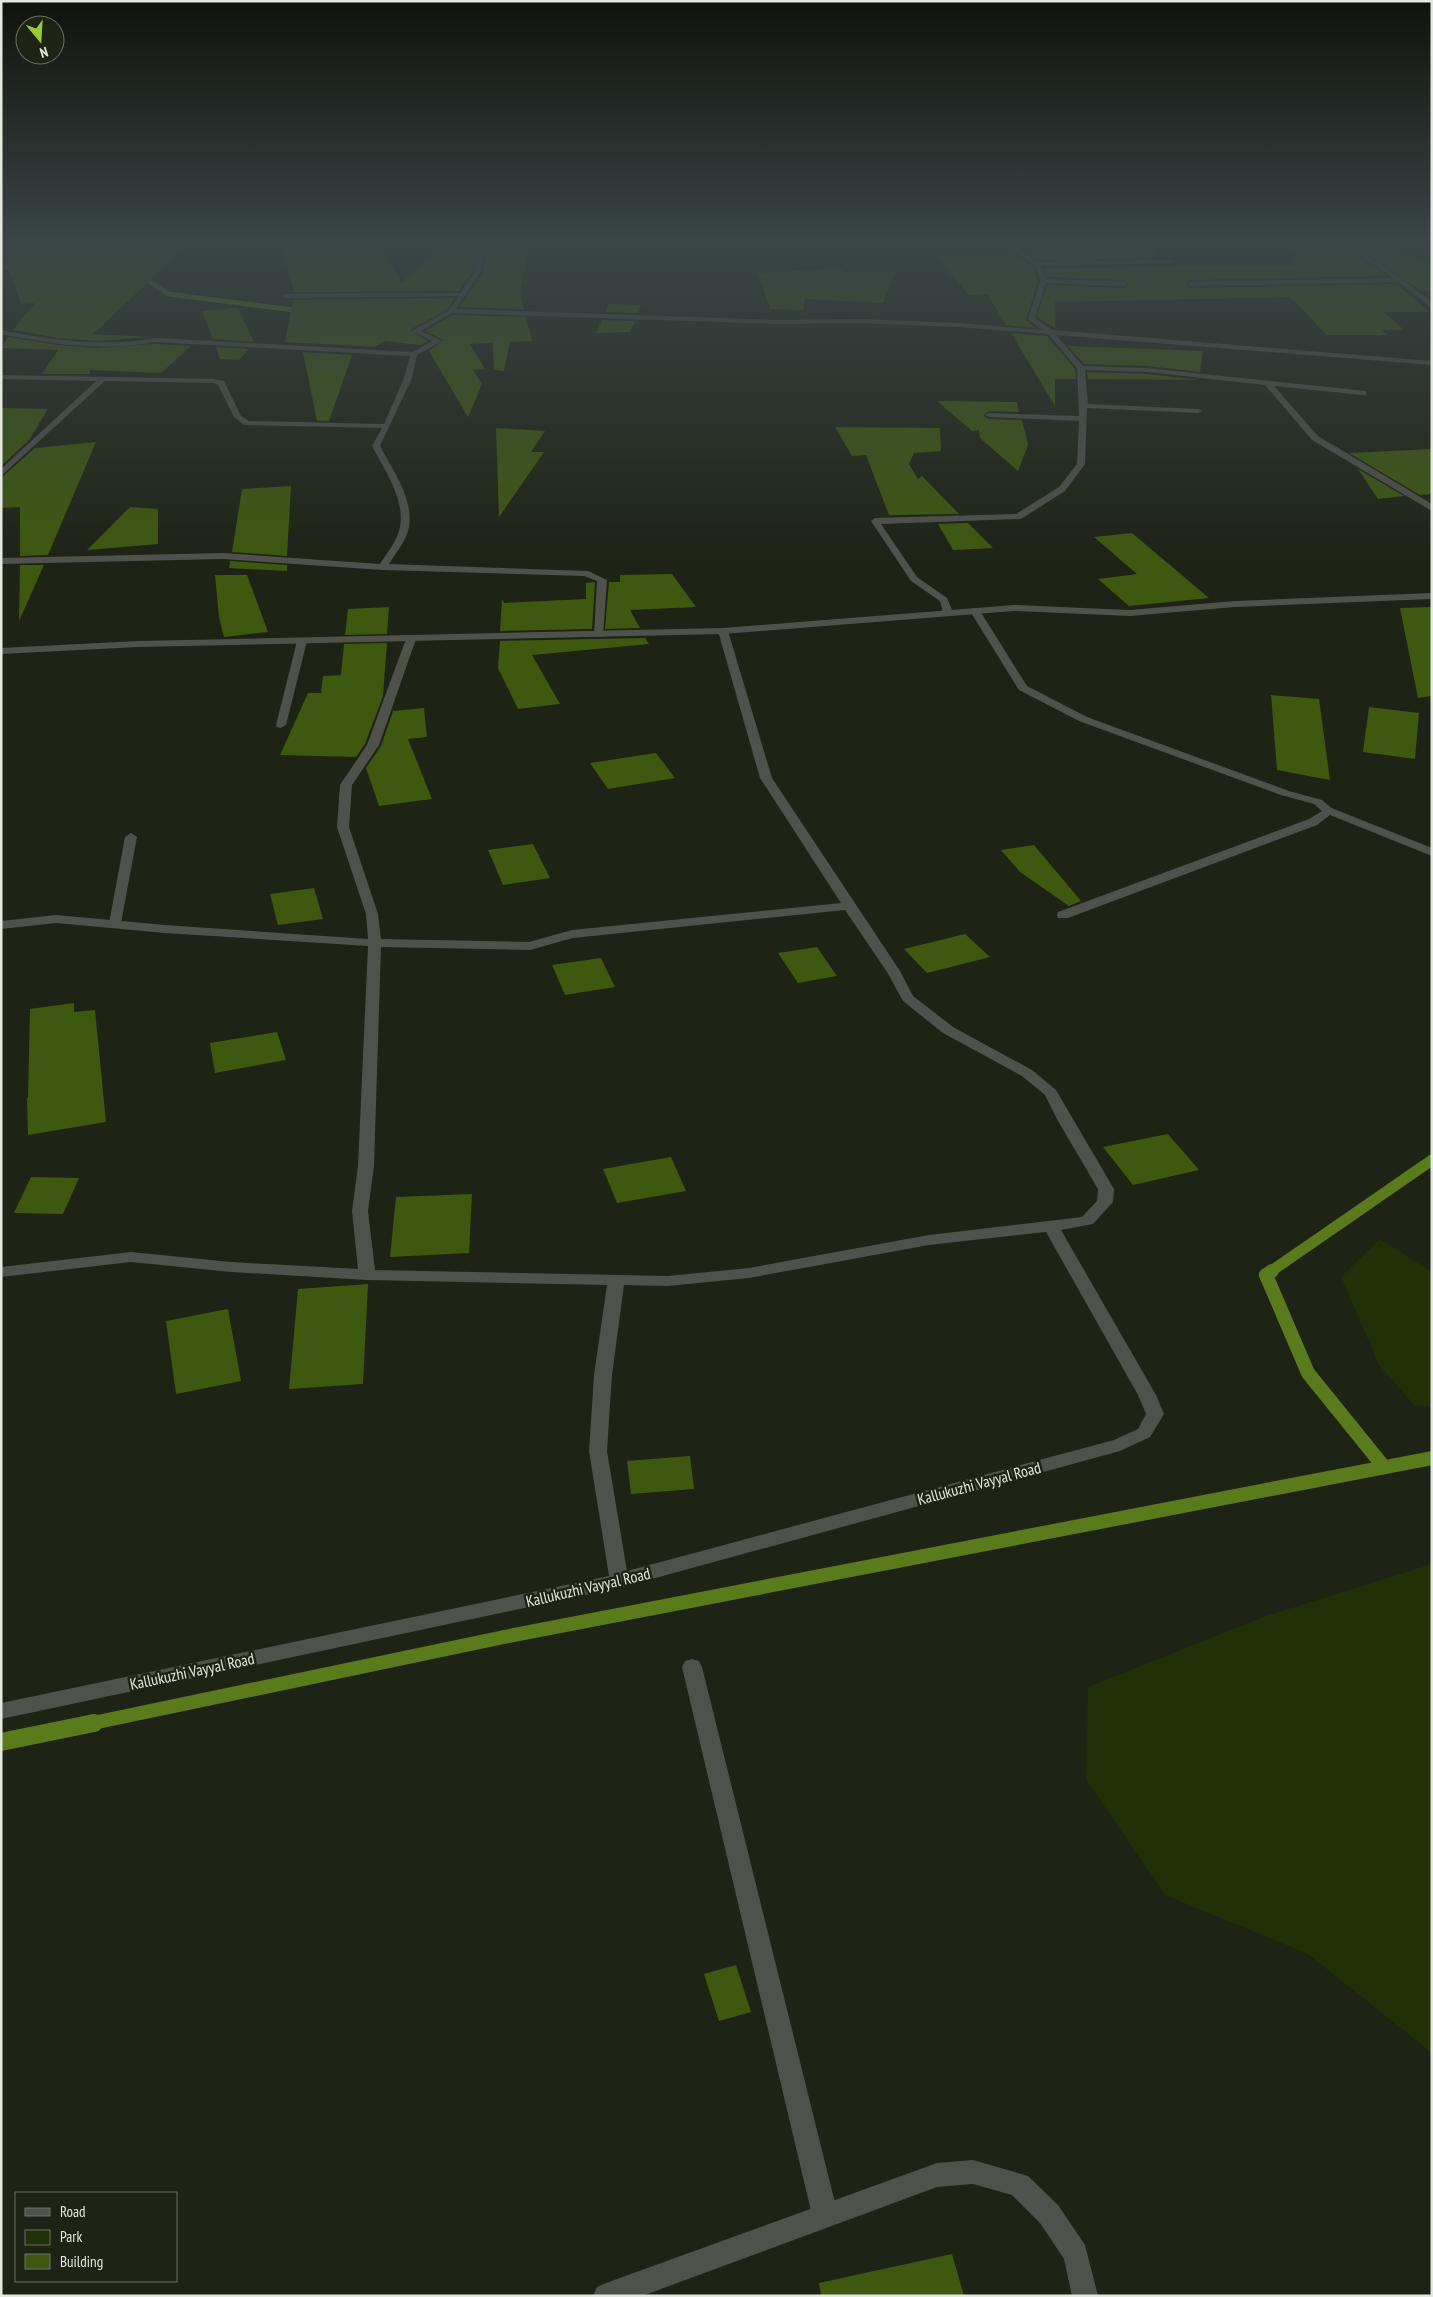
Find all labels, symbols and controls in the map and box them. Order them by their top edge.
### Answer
north arrow [15,15,65,65]
text: N [38,43,50,62]
street label: Kallukuzhi Vayyal Road [915,1457,1043,1509]
street label: Kallukuzhi Vayyal Road [524,1563,652,1611]
street label: Kallukuzhi Vayyal Road [128,1648,256,1694]
legend [15,2192,178,2282]
text: Road [60,2202,86,2221]
text: Park [60,2227,82,2246]
text: Building [60,2252,103,2271]

